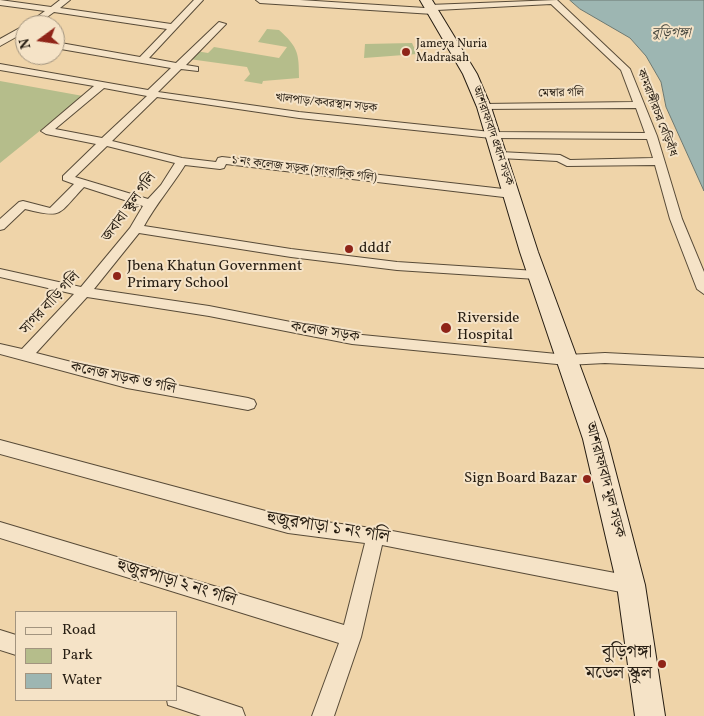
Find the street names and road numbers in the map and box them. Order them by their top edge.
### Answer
street label: কামরাঙ্গীরচর বেড়িবাঁধ [633,67,679,159]
street label: আশরাফাবাদ প্রধান সড়ক [468,84,516,188]
street label: মেম্বার গলি [538,86,584,102]
street label: খালপাড়/কবরস্থান সড়ক [274,91,378,117]
street label: ১ নং কলেজ সড়ক (সাংবাদিক গলি) [230,154,378,186]
street label: জবাবা স্কুল গলি [99,170,161,246]
street label: সাগর বাড়ি গলি [17,269,85,339]
street label: কলেজ সড়ক [289,319,361,347]
street label: কলেজ সড়ক ও গলি [69,359,177,399]
street label: আশরাফাবাদ মূল সড়ক [580,420,628,540]
street label: হুজুরপাড়া ১ নং গলি [265,509,391,549]
street label: হুজুরপাড়া ২ নং গলি [113,556,239,612]

